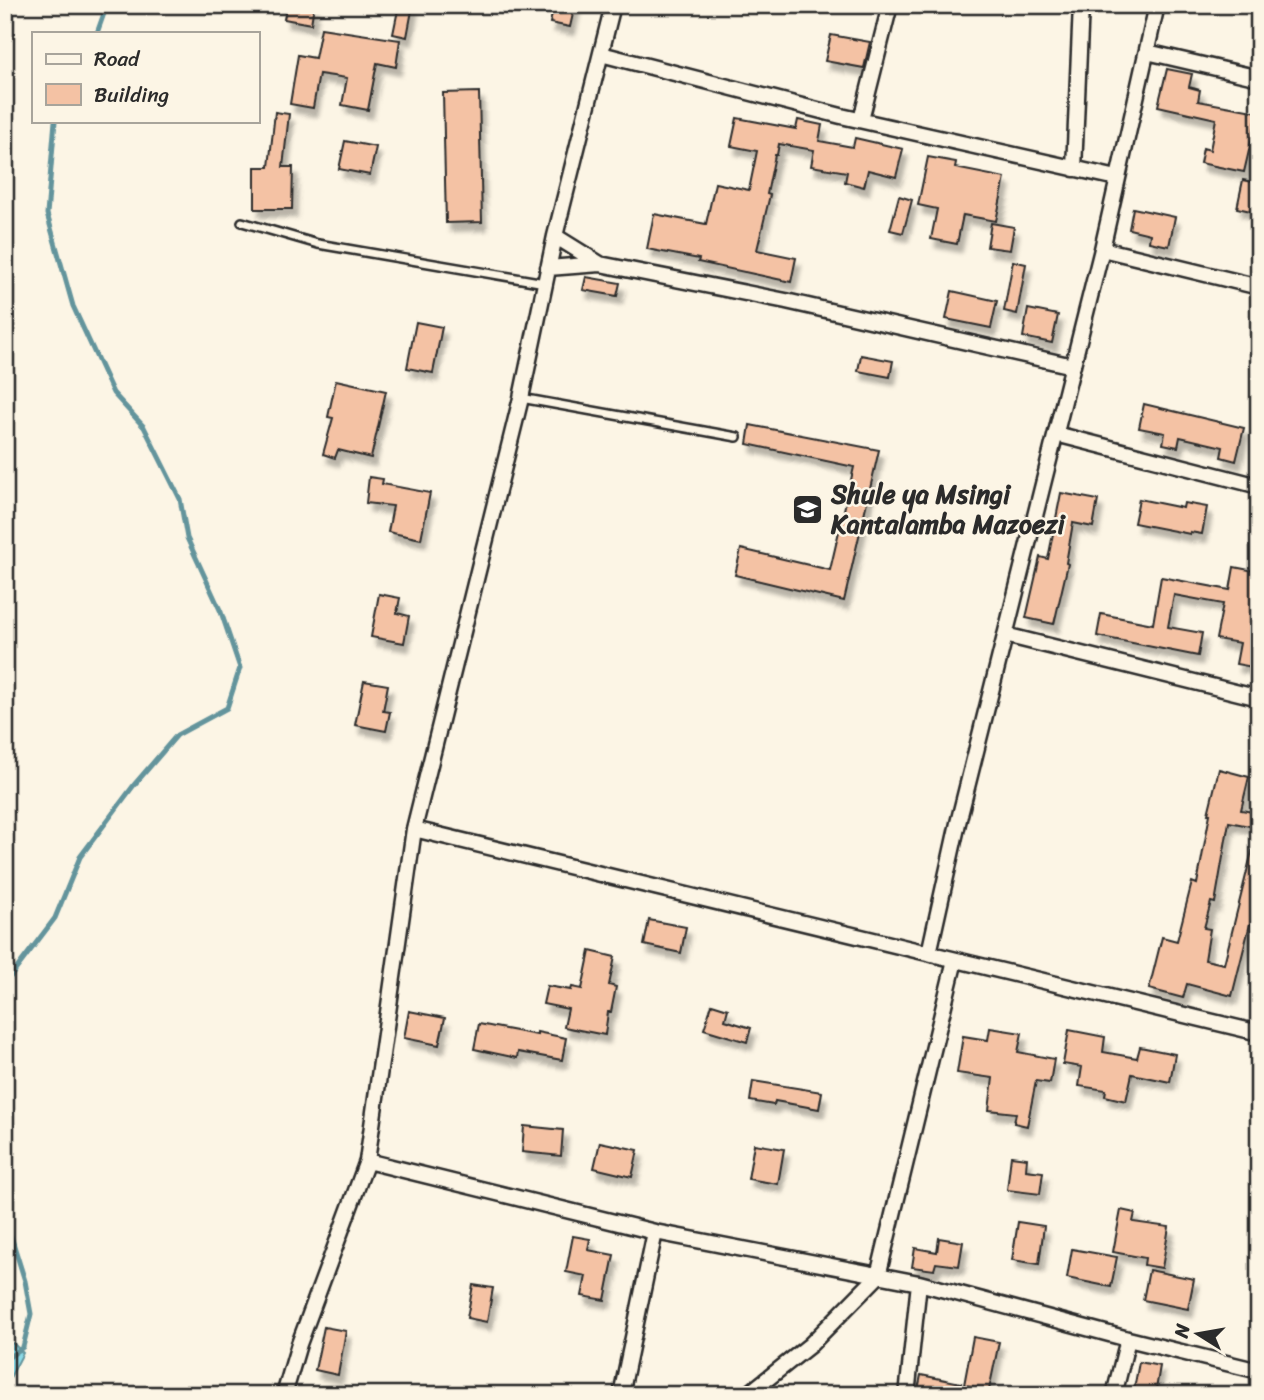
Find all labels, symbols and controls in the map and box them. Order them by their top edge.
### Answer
legend [32,32,259,122]
text: Road [94,40,141,78]
text: Building [94,76,170,114]
place label: Shule ya Msingi Kantalamba Mazoezi [830,471,1067,547]
school or university icon: Shule ya Msingi Kantalamba Mazoezi [791,492,825,526]
north arrow [1162,1298,1232,1368]
text: N [1164,1320,1199,1341]

